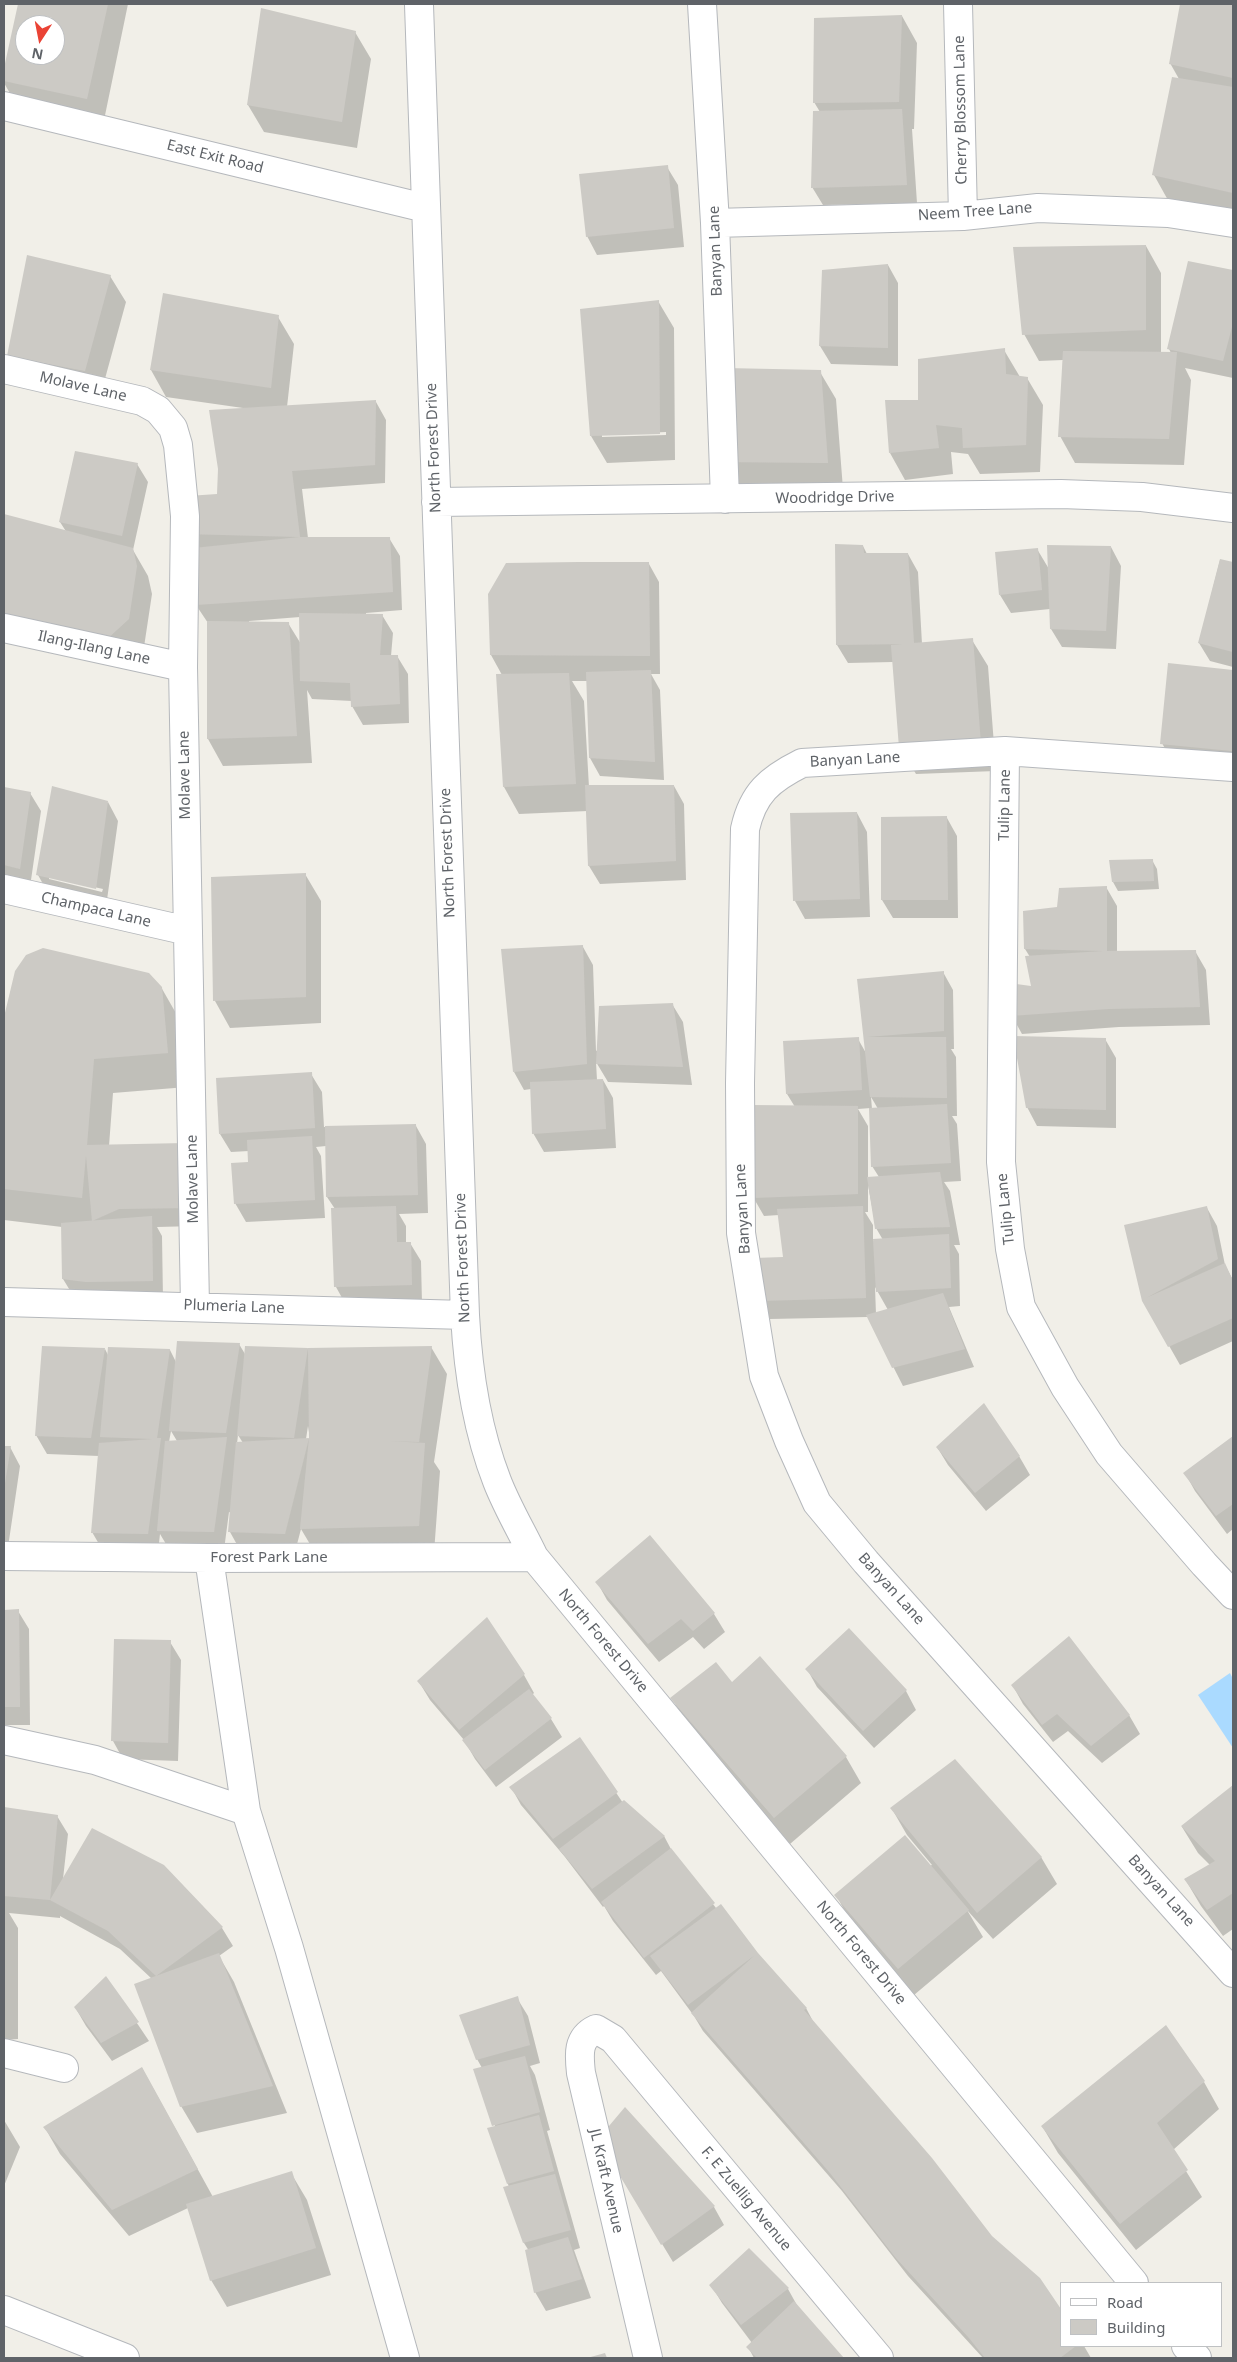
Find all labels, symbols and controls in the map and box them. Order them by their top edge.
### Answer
north arrow [15,15,65,65]
street label: Cherry Blossom Lane [951,35,971,185]
text: N [30,44,45,65]
street label: East Exit Road [165,136,265,178]
street label: Neem Tree Lane [917,199,1033,225]
street label: Banyan Lane [705,205,727,297]
street label: Molave Lane [38,368,128,406]
street label: North Forest Drive [423,383,445,513]
street label: Woodridge Drive [775,488,895,508]
street label: Ilang-Ilang Lane [36,627,152,669]
street label: Molave Lane [175,730,195,820]
street label: Banyan Lane [809,749,901,771]
street label: Tulip Lane [995,769,1015,841]
street label: North Forest Drive [437,788,459,918]
street label: Champaca Lane [39,889,153,931]
street label: Molave Lane [183,1134,203,1224]
street label: Banyan Lane [732,1163,754,1255]
street label: Tulip Lane [993,1172,1019,1246]
street label: North Forest Drive [452,1193,474,1323]
street label: Plumeria Lane [183,1296,285,1318]
street label: Forest Park Lane [210,1549,328,1567]
street label: Banyan Lane [854,1549,928,1629]
street label: North Forest Drive [554,1585,652,1697]
street label: Banyan Lane [1124,1851,1198,1931]
street label: North Forest Drive [812,1897,910,2009]
street label: JL Kraft Avenue [585,2127,627,2235]
street label: F. E Zuellig Avenue [697,2143,795,2255]
legend [1060,2282,1222,2347]
text: Road [1107,2292,1143,2312]
text: Building [1107,2317,1165,2337]

